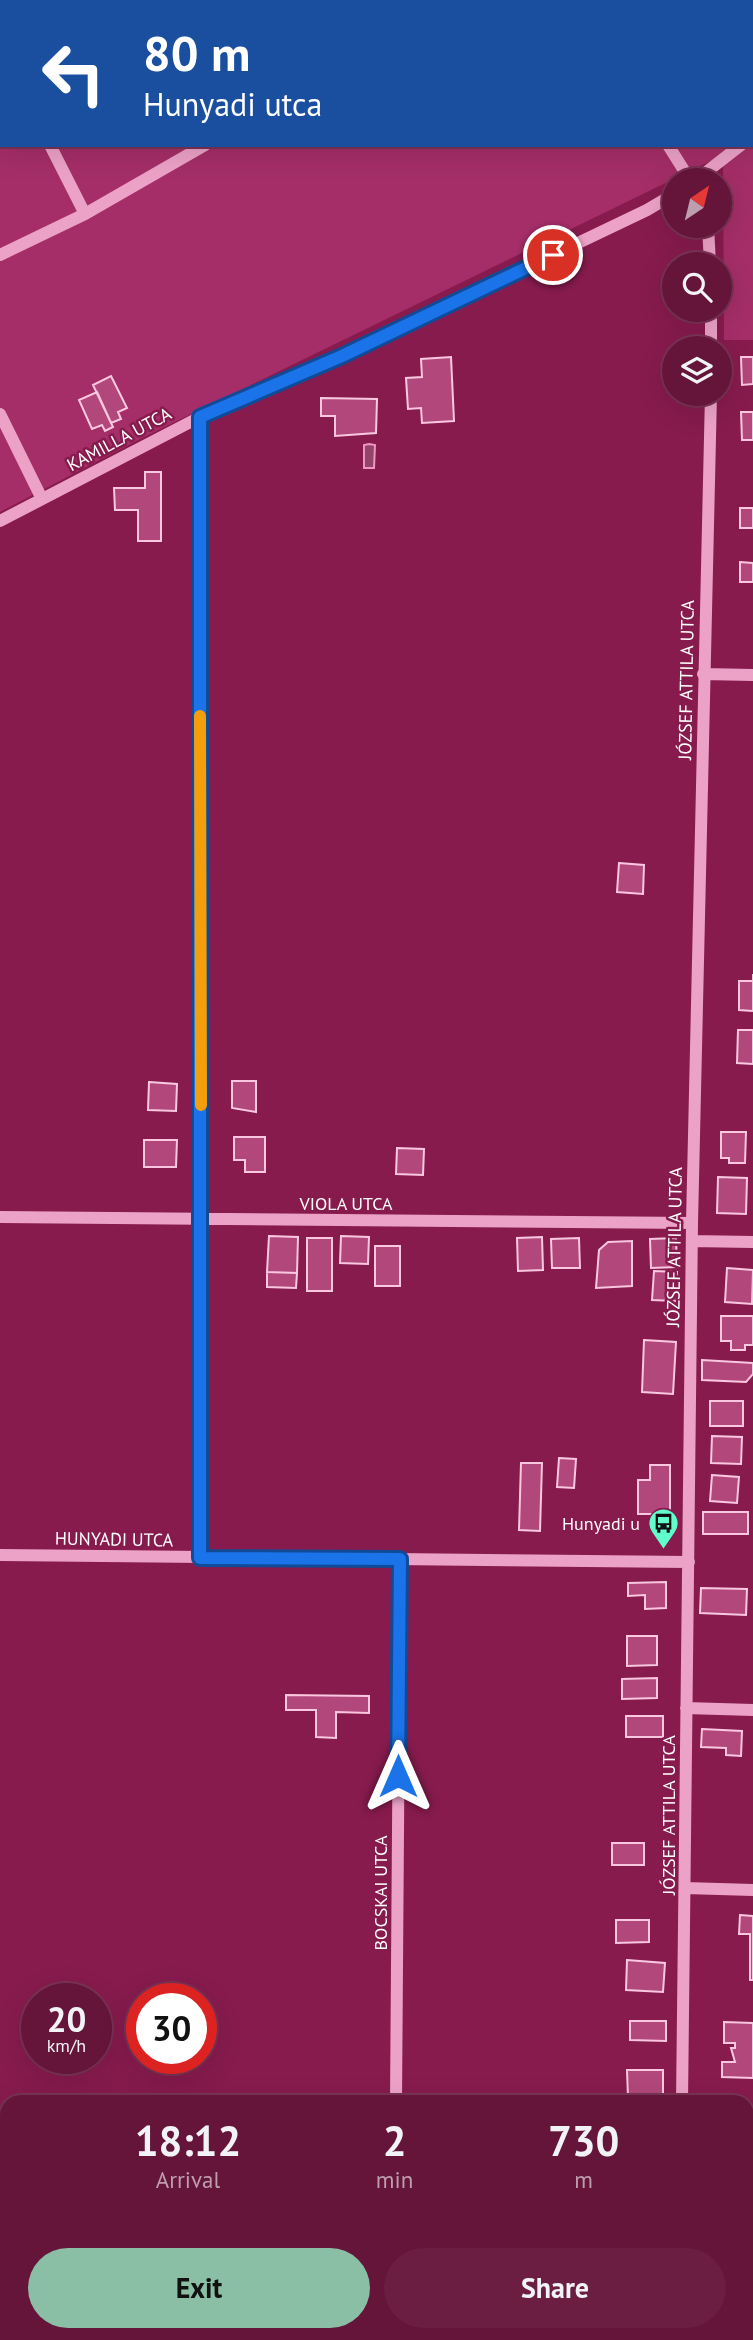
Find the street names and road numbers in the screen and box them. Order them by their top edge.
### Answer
street label: KAMILLA UTCA [63,402,176,476]
street label: JÓZSEF ATTILA UTCA [673,599,699,761]
street label: JÓZSEF ATTILA UTCA [661,1166,687,1328]
street label: VIOLA UTCA [299,1192,393,1215]
street label: HUNYADI UTCA [55,1526,174,1552]
street label: JÓZSEF ATTILA UTCA [657,1735,680,1896]
street label: BOCSKAI UTCA [369,1835,392,1950]

